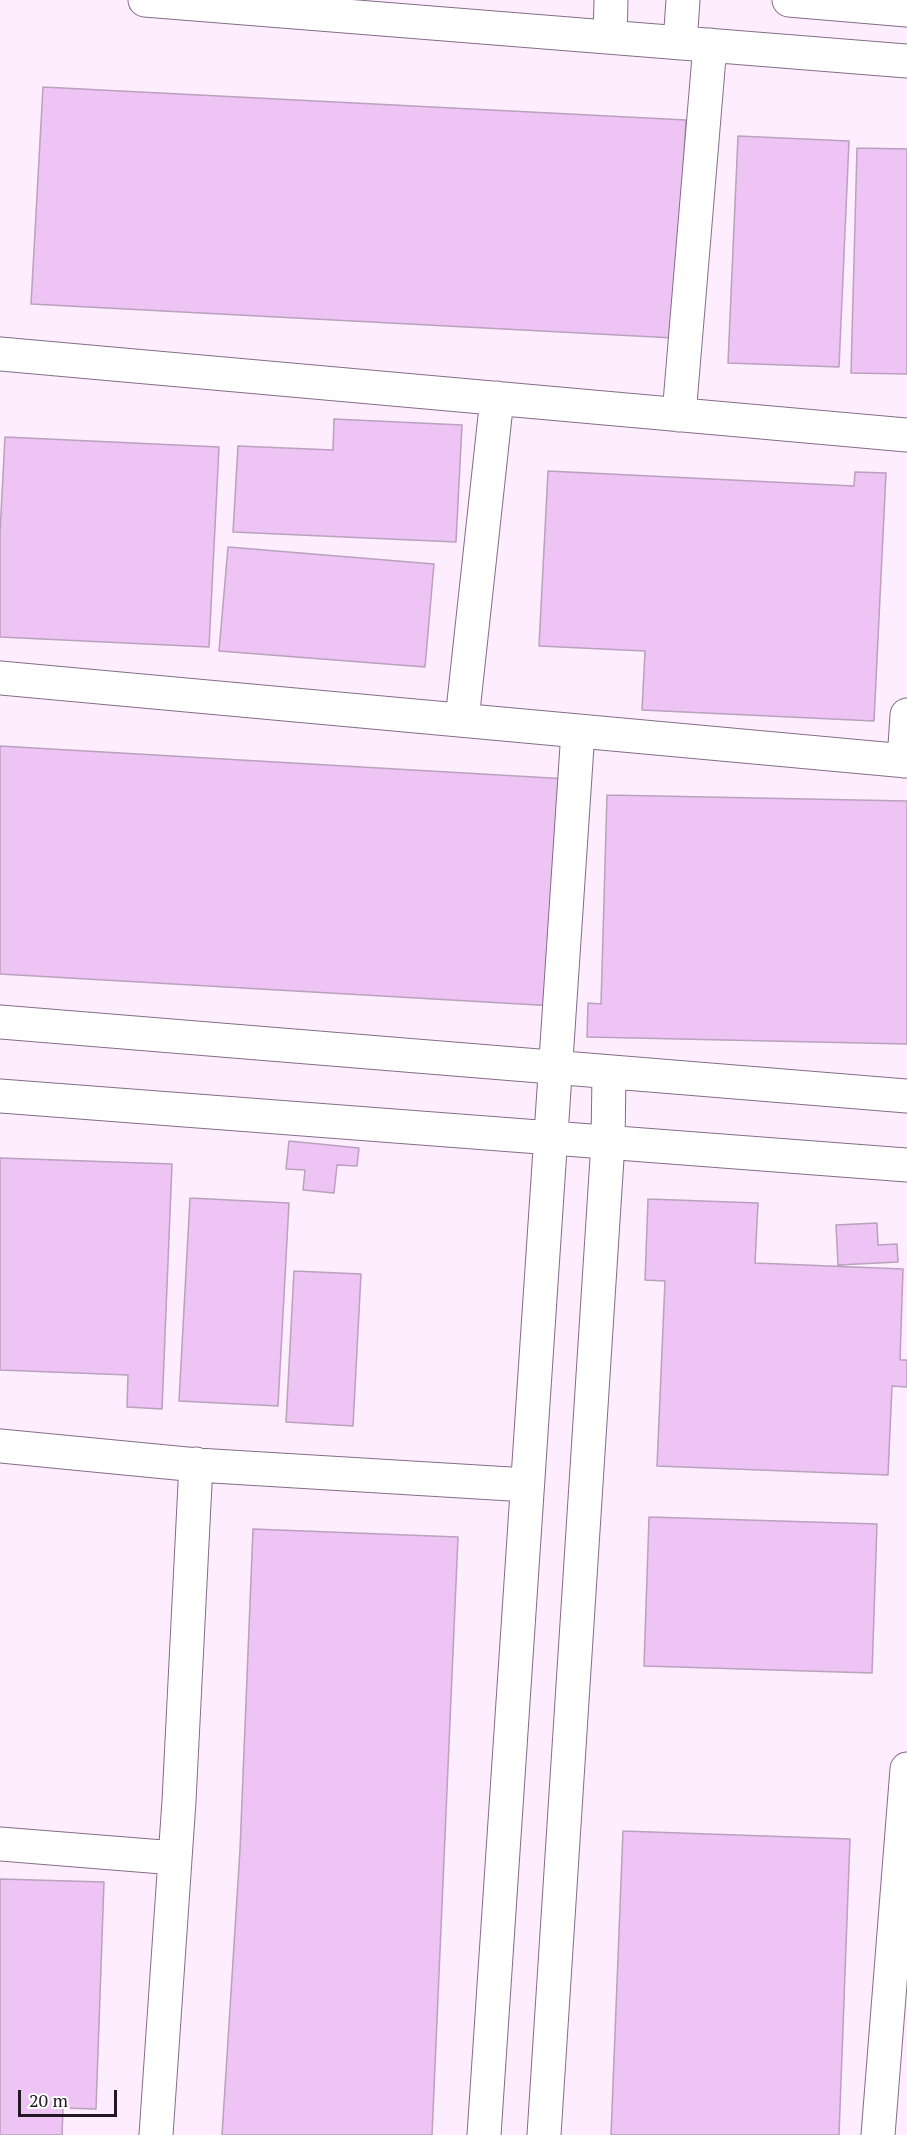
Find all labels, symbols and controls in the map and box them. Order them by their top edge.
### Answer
scale bar [21,2078,120,2116]
text: 20 m [29,2088,68,2112]

